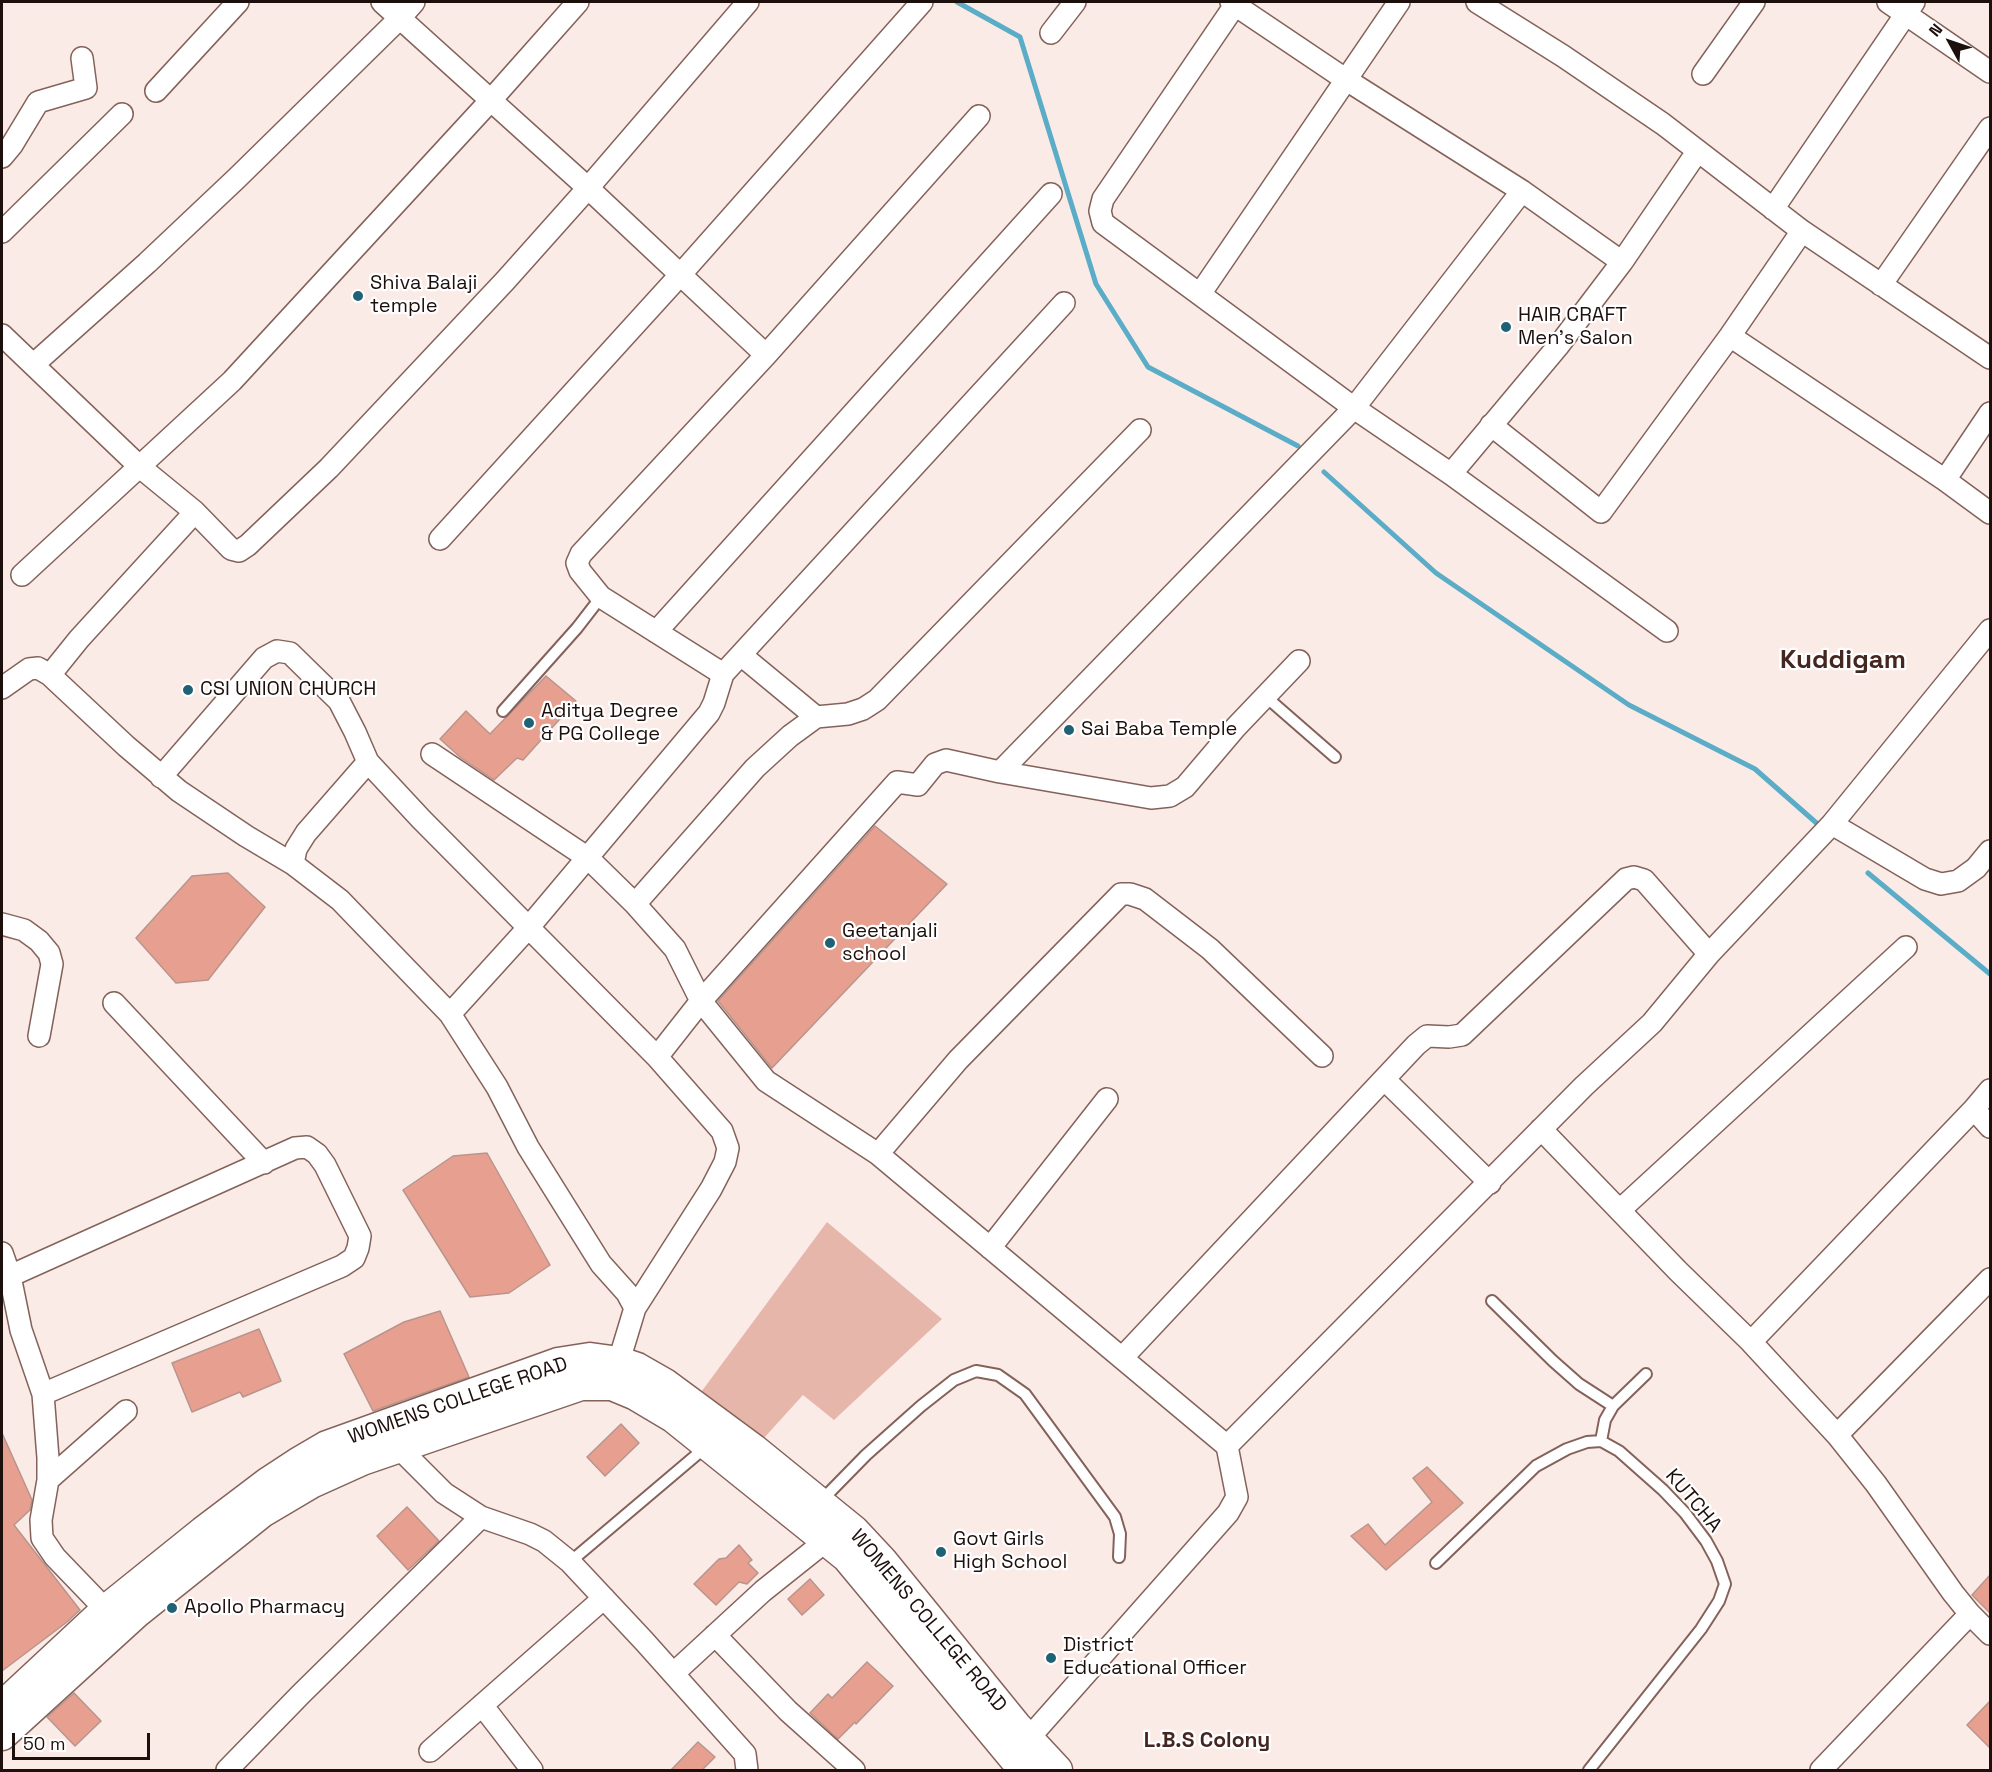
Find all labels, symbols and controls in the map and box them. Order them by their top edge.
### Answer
north arrow [1920,12,1980,72]
text: N [1924,19,1947,41]
place label: Shiva Balaji temple [370,272,477,319]
marker: Shiva Balaji temple [351,289,365,303]
place label: HAIR CRAFT Men's Salon [1518,304,1633,351]
marker: HAIR CRAFT Men's Salon [1499,320,1513,334]
district label: Kuddigam [1780,645,1906,677]
place label: CSI UNION CHURCH [200,678,376,702]
marker: CSI UNION CHURCH [181,683,195,697]
place label: Aditya Degree & PG College [541,700,678,747]
marker: Aditya Degree & PG College [522,716,536,730]
place label: Sai Baba Temple [1081,718,1237,742]
marker: Sai Baba Temple [1062,723,1076,737]
place label: Geetanjali school [842,920,938,967]
marker: Geetanjali school [823,936,837,950]
street label: WOMENS COLLEGE ROAD [345,1352,571,1450]
street label: KUTCHA [1660,1464,1726,1538]
street label: WOMENS COLLEGE ROAD [845,1525,1011,1717]
place label: Govt Girls High School [953,1528,1067,1575]
marker: Govt Girls High School [934,1545,948,1559]
place label: Apollo Pharmacy [184,1596,345,1620]
marker: Apollo Pharmacy [165,1601,179,1615]
place label: District Educational Officer [1063,1634,1247,1681]
marker: District Educational Officer [1044,1651,1058,1665]
scale bar [15,1721,153,1759]
district label: L.B.S Colony [1144,1728,1270,1754]
text: 50 m [23,1732,65,1755]

